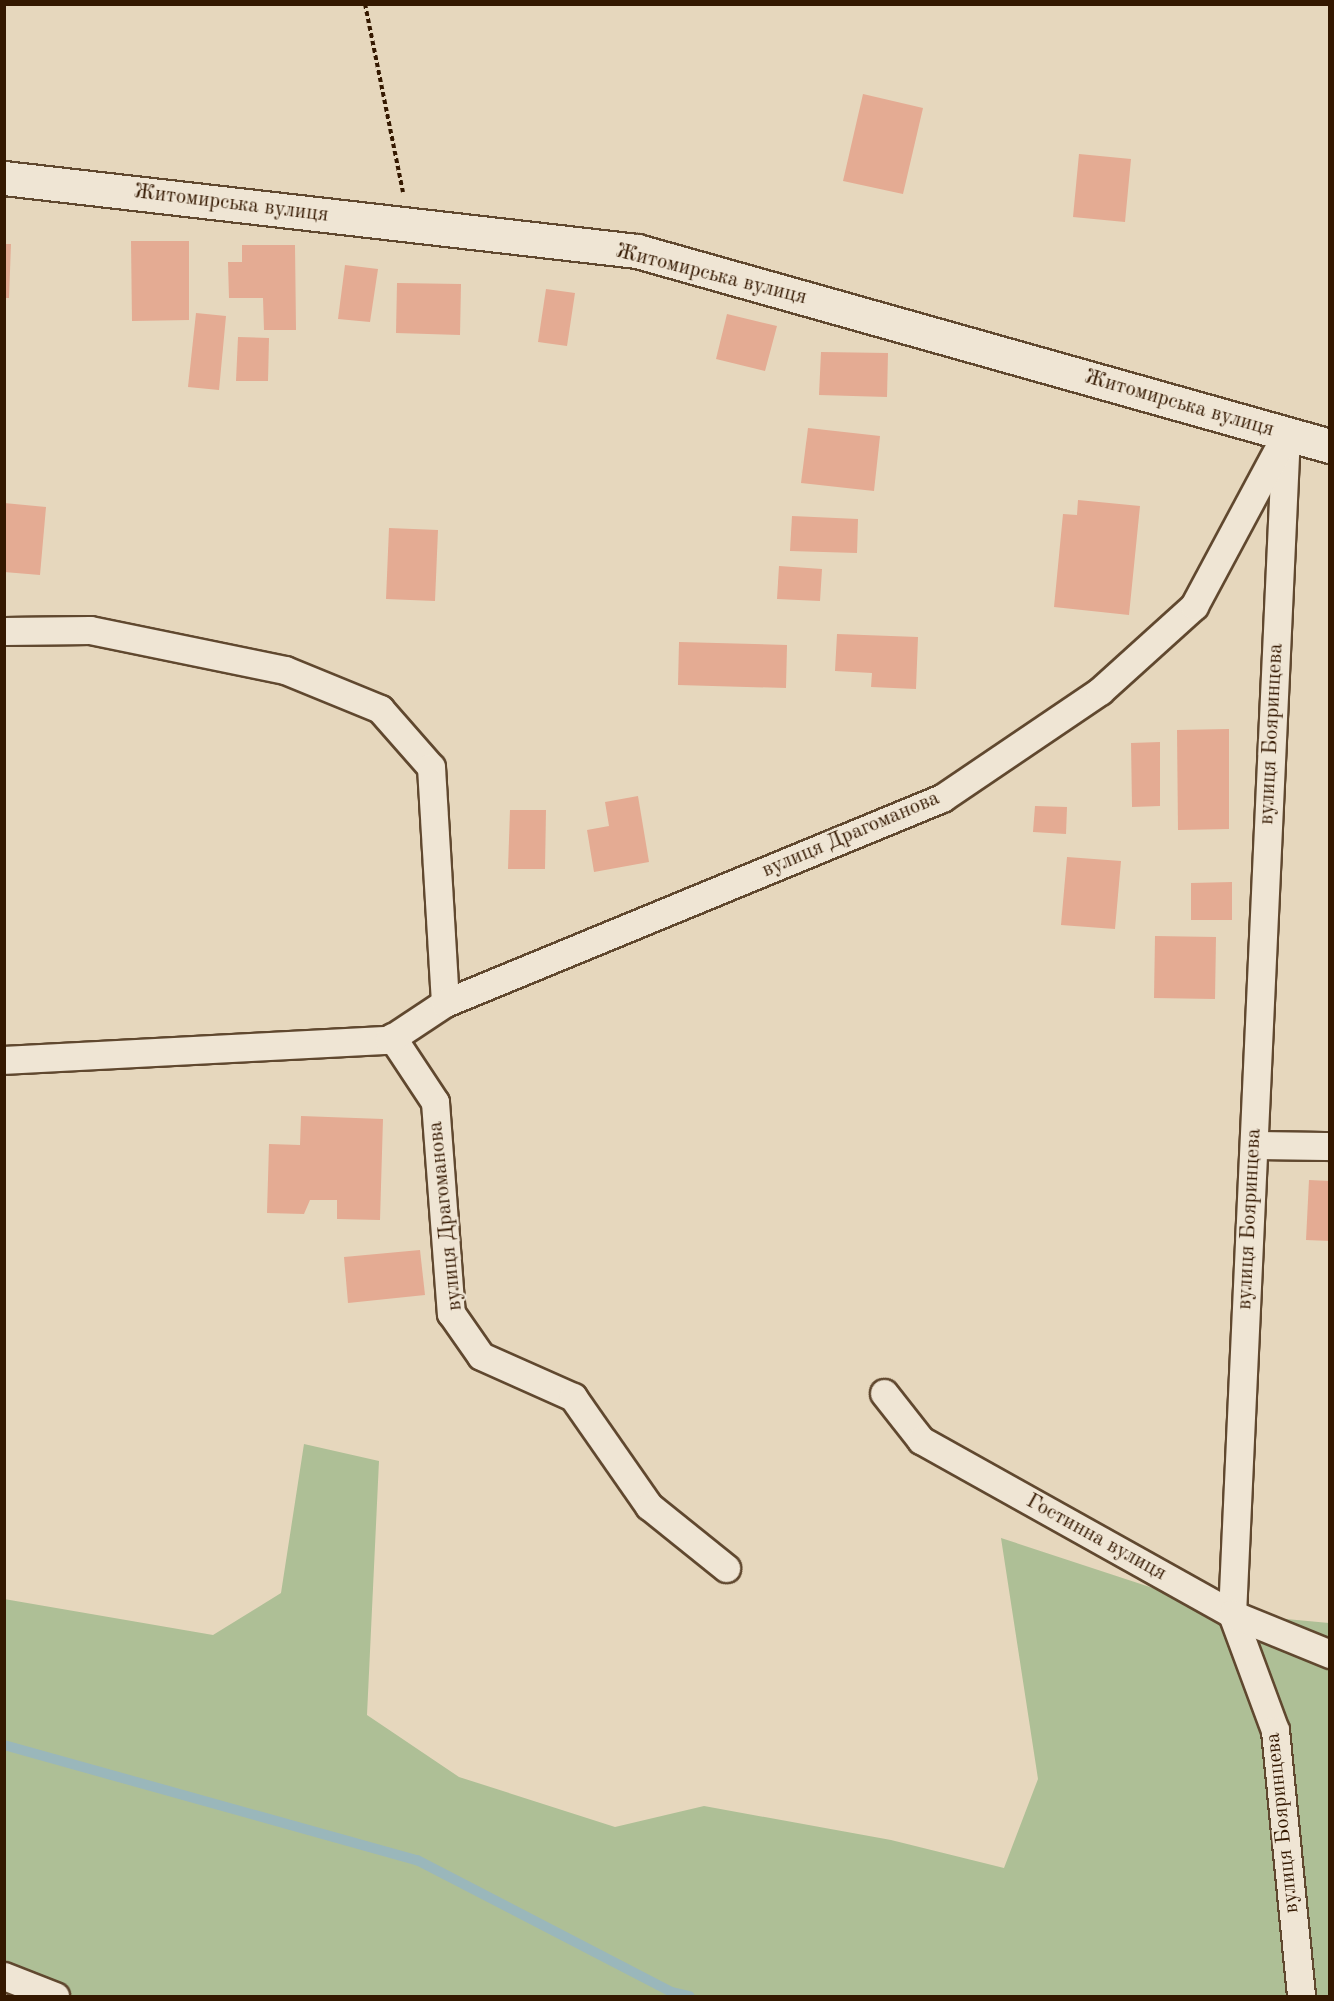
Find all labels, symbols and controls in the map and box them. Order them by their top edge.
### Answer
street label: Житомирська вулиця [132,180,330,228]
street label: Житомирська вулиця [613,239,809,311]
street label: Житомирська вулиця [1081,365,1277,443]
street label: вулиця Бояринцева [1255,643,1289,825]
street label: вулиця Драгоманова [758,786,944,884]
street label: вулиця Драгоманова [424,1120,468,1312]
street label: вулиця Бояринцева [1233,1128,1267,1310]
street label: Гостинна вулиця [1021,1489,1171,1587]
street label: вулиця Бояринцева [1261,1731,1305,1915]

